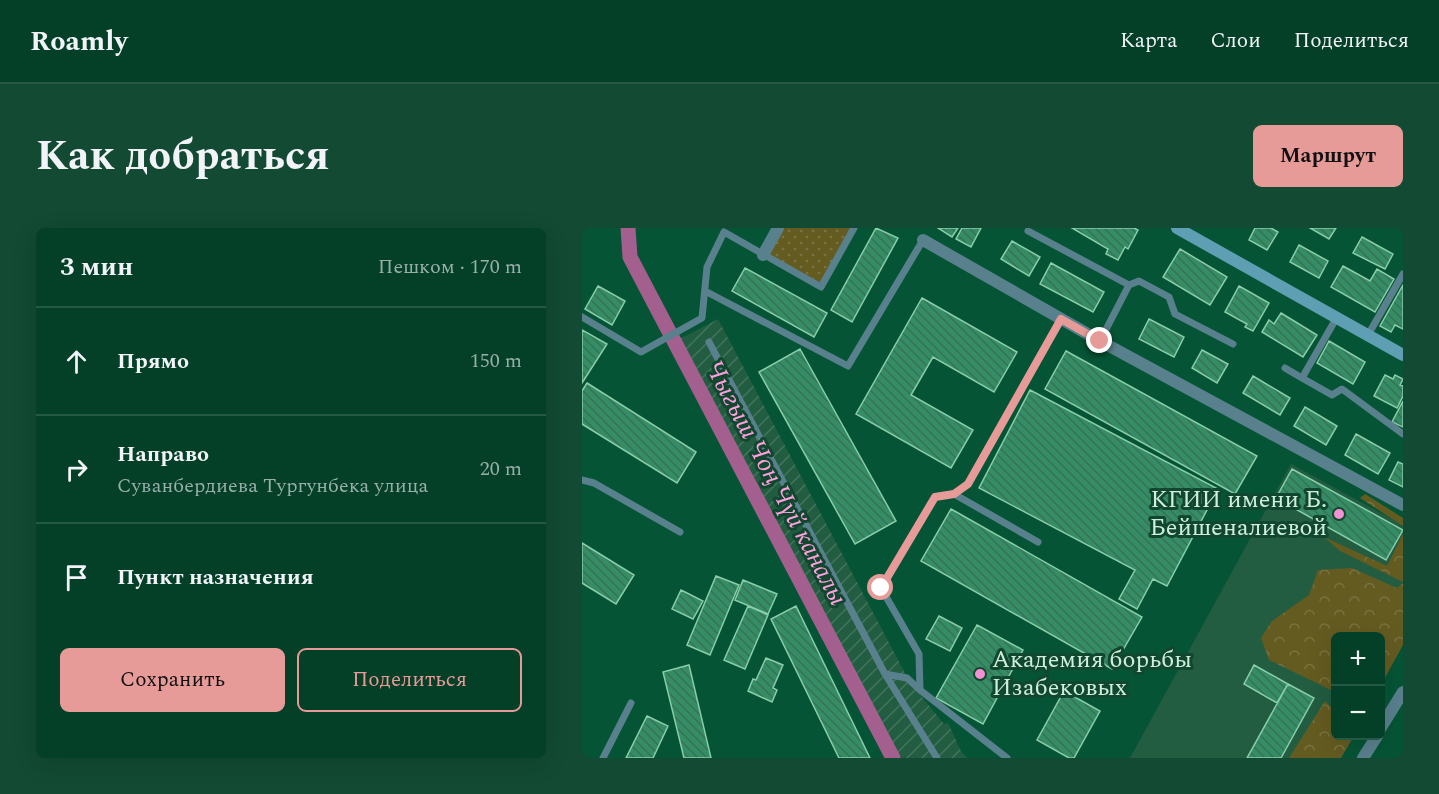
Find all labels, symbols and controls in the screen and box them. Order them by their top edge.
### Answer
text: Roamly [30,20,128,63]
text: Карта [1120,25,1177,57]
text: Слои [1210,25,1261,57]
text: Поделиться [1294,25,1409,57]
text: Как добраться [36,125,330,188]
button: Маршрут [1253,125,1403,187]
text: 3 мин [60,247,133,287]
text: Пешком · 170 m [378,252,522,282]
route end [1086,327,1112,353]
icon: ahead [60,345,93,378]
text: Прямо [117,345,189,378]
text: 150 m [470,346,522,376]
water label: Чыгыш Чоң Чүй каналы [694,353,858,613]
text: Направо [117,438,209,471]
icon: right [60,453,93,486]
text: 20 m [480,454,522,484]
text: Суванбердиева Тургунбека улица [117,471,428,501]
place label: КГИИ имени Б. Бейшеналиевой [1150,482,1327,546]
marker: КГИИ имени Б. Бейшеналиевой [1332,507,1346,521]
icon: arrive [60,561,93,594]
text: Пункт назначения [117,561,314,594]
route start [867,574,893,600]
map controls [1331,632,1385,740]
button: + [1331,632,1385,686]
place label: Академия борьбы Изабековых [992,642,1192,706]
button: Сохранить [60,648,285,712]
button: Поделиться [297,648,522,712]
marker: Академия борьбы Изабековых [973,667,987,681]
button: − [1331,686,1385,740]

